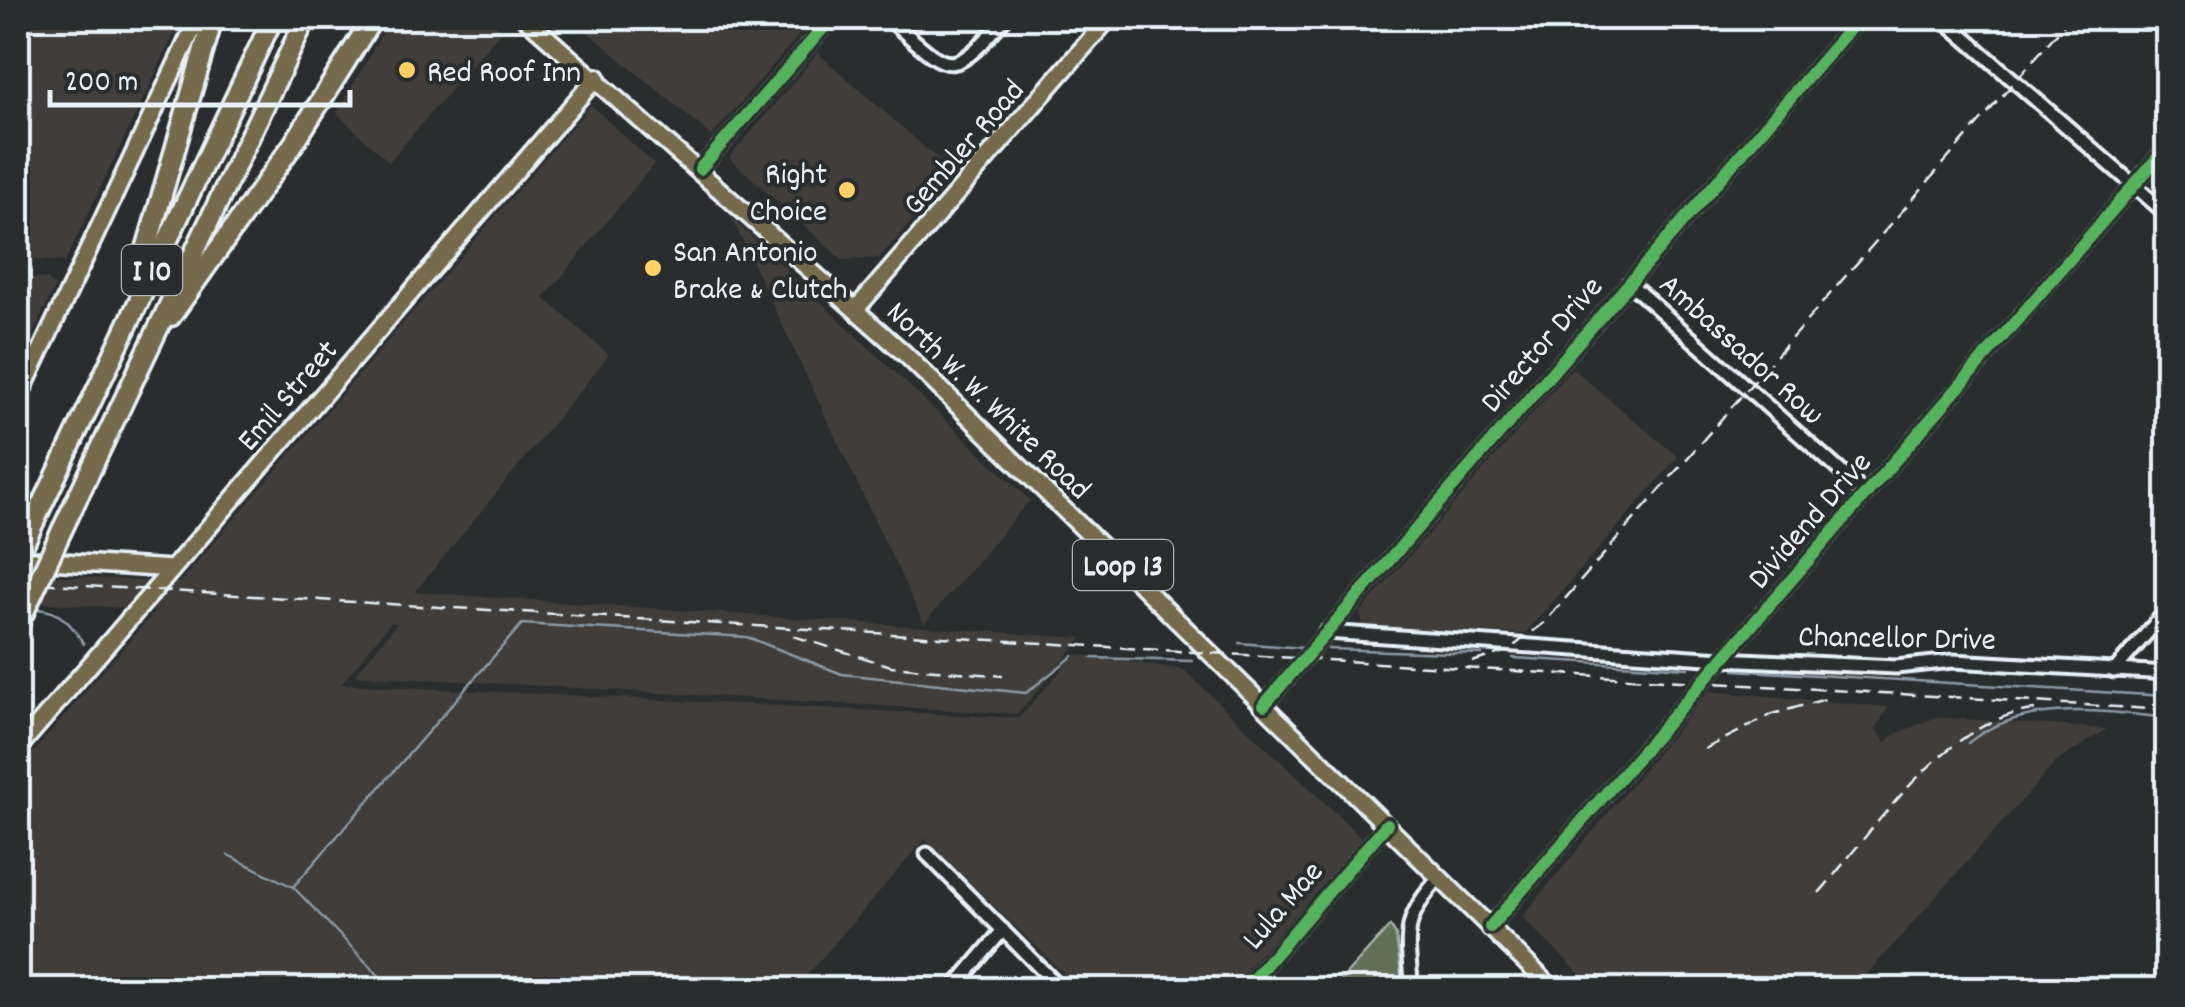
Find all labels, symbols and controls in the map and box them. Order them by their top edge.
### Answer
scale bar [50,45,350,107]
place label: Red Roof Inn [427,52,581,98]
marker: Red Roof Inn [396,59,418,81]
text: 200 m [65,63,138,106]
street label: Gembler Road [894,71,1038,227]
place label: Right Choice [749,154,827,237]
marker: Right Choice [836,179,858,201]
place label: San Antonio Brake & Clutch [673,232,848,315]
road number: I 10 [122,245,182,295]
marker: San Antonio Brake & Clutch [642,257,664,279]
street label: Ambassador Row [1647,265,1833,439]
street label: Director Drive [1471,268,1616,425]
street label: North W. W. White Road [874,292,1099,513]
street label: Emil Street [228,331,352,463]
street label: Dividend Drive [1739,443,1885,601]
road number: Loop 13 [1073,540,1173,590]
street label: Chancellor Drive [1798,616,1996,666]
street label: Lula Mae [1233,853,1336,962]

